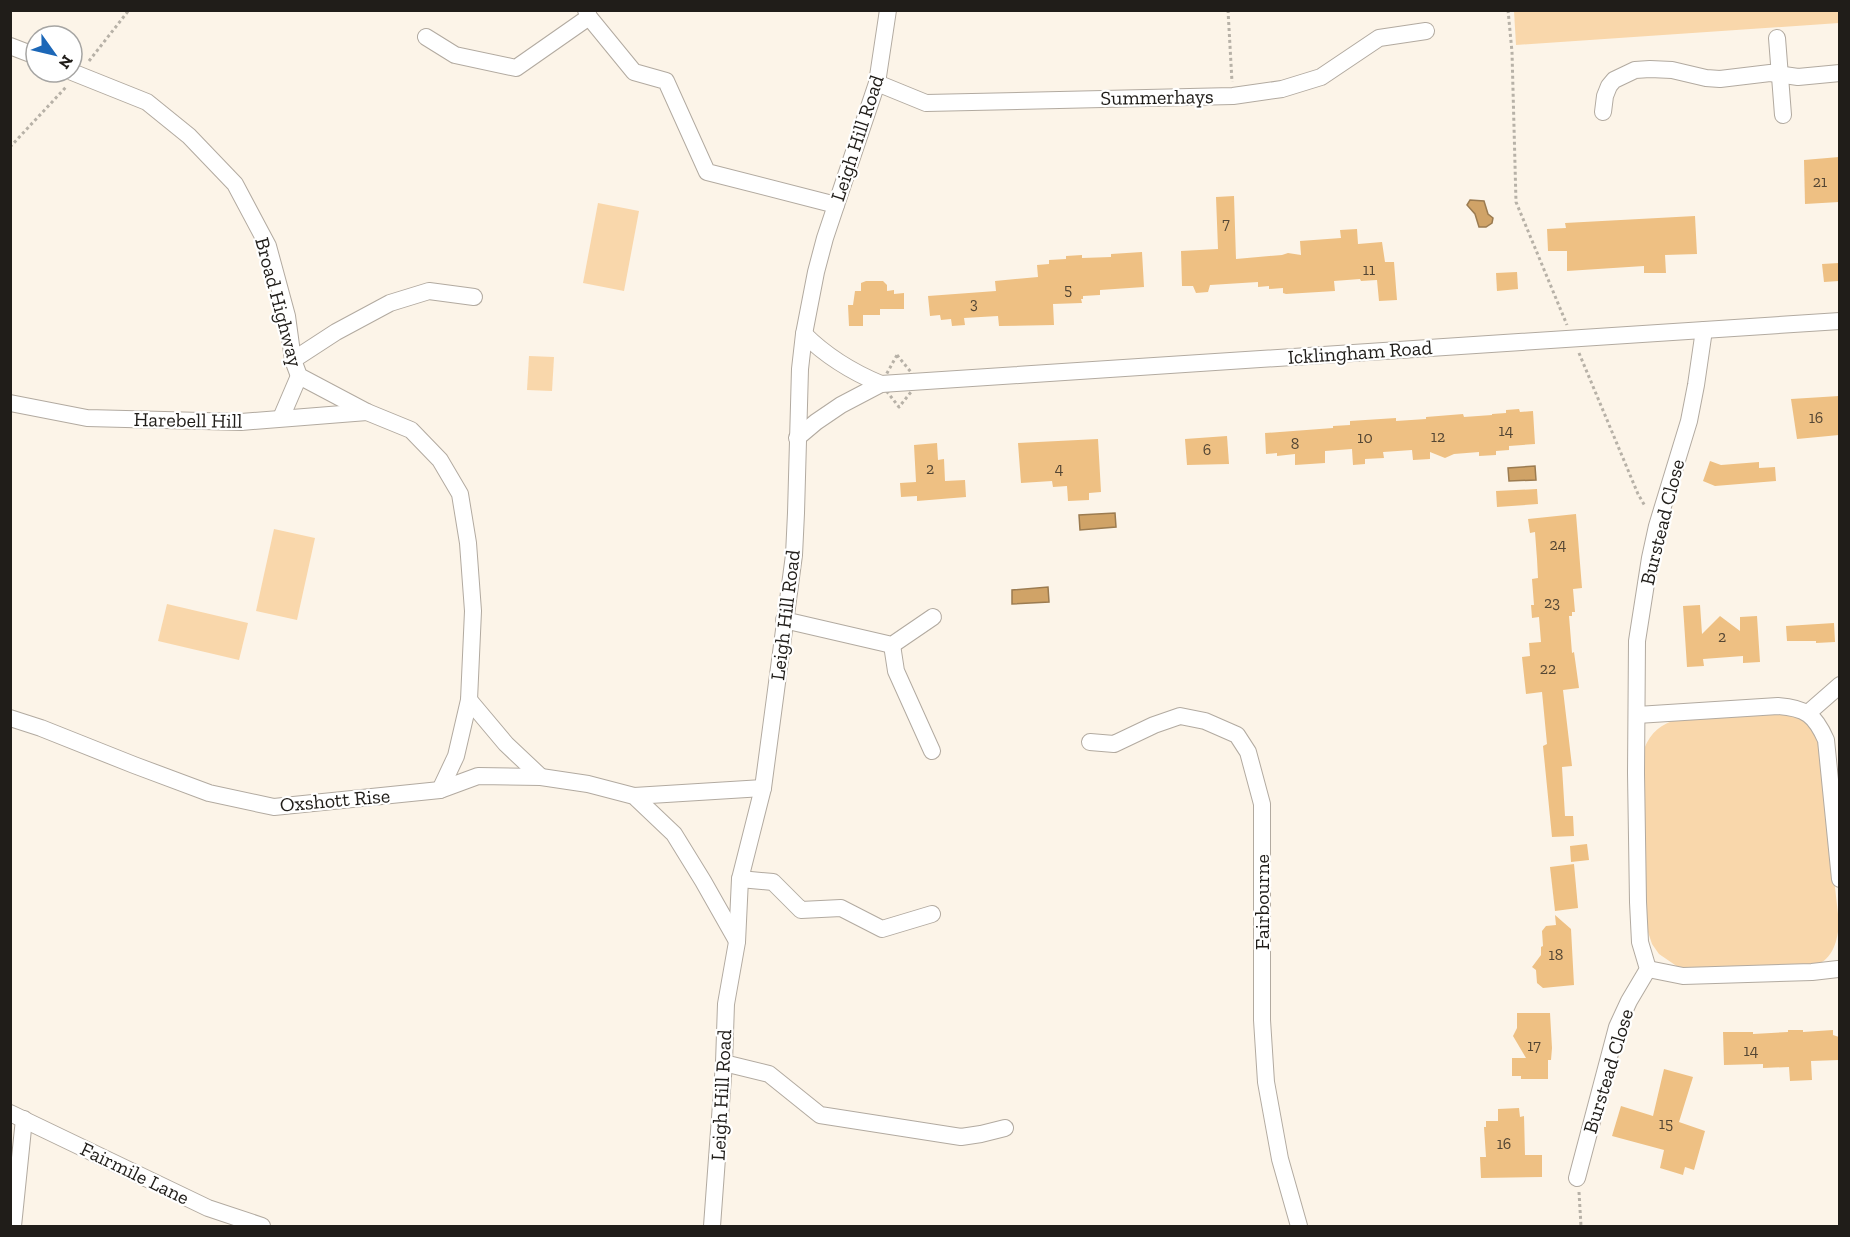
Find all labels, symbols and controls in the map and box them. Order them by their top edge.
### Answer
north arrow [24,24,84,84]
text: N [55,52,77,72]
street label: Leigh Hill Road [825,72,889,204]
street label: Summerhays [1100,84,1214,110]
house number: 21 [1813,172,1827,191]
house number: 7 [1222,214,1230,233]
street label: Broad Highway [250,235,308,370]
house number: 11 [1363,260,1375,279]
house number: 5 [1064,280,1072,299]
house number: 3 [970,294,978,313]
street label: Icklingham Road [1287,335,1433,369]
street label: Harebell Hill [133,407,243,433]
house number: 16 [1809,408,1823,427]
house number: 14 [1499,421,1514,440]
house number: 12 [1431,427,1445,446]
house number: 10 [1357,428,1373,447]
house number: 8 [1291,434,1299,453]
house number: 6 [1203,440,1211,459]
street label: Burstead Close [1635,456,1689,588]
house number: 2 [926,459,934,478]
house number: 4 [1055,459,1064,478]
house number: 24 [1550,535,1567,554]
street label: Leigh Hill Road [765,548,805,682]
house number: 23 [1544,593,1560,612]
house number: 2 [1718,627,1726,646]
house number: 22 [1540,659,1556,678]
street label: Oxshott Rise [279,783,391,817]
street label: Fairbourne [1250,854,1274,950]
house number: 18 [1549,945,1563,964]
street label: Burstead Close [1578,1006,1638,1136]
street label: Leigh Hill Road [706,1029,736,1161]
house number: 17 [1527,1036,1541,1055]
house number: 14 [1744,1041,1759,1060]
house number: 15 [1659,1114,1673,1133]
house number: 16 [1497,1134,1511,1153]
street label: Fairmile Lane [77,1136,193,1210]

